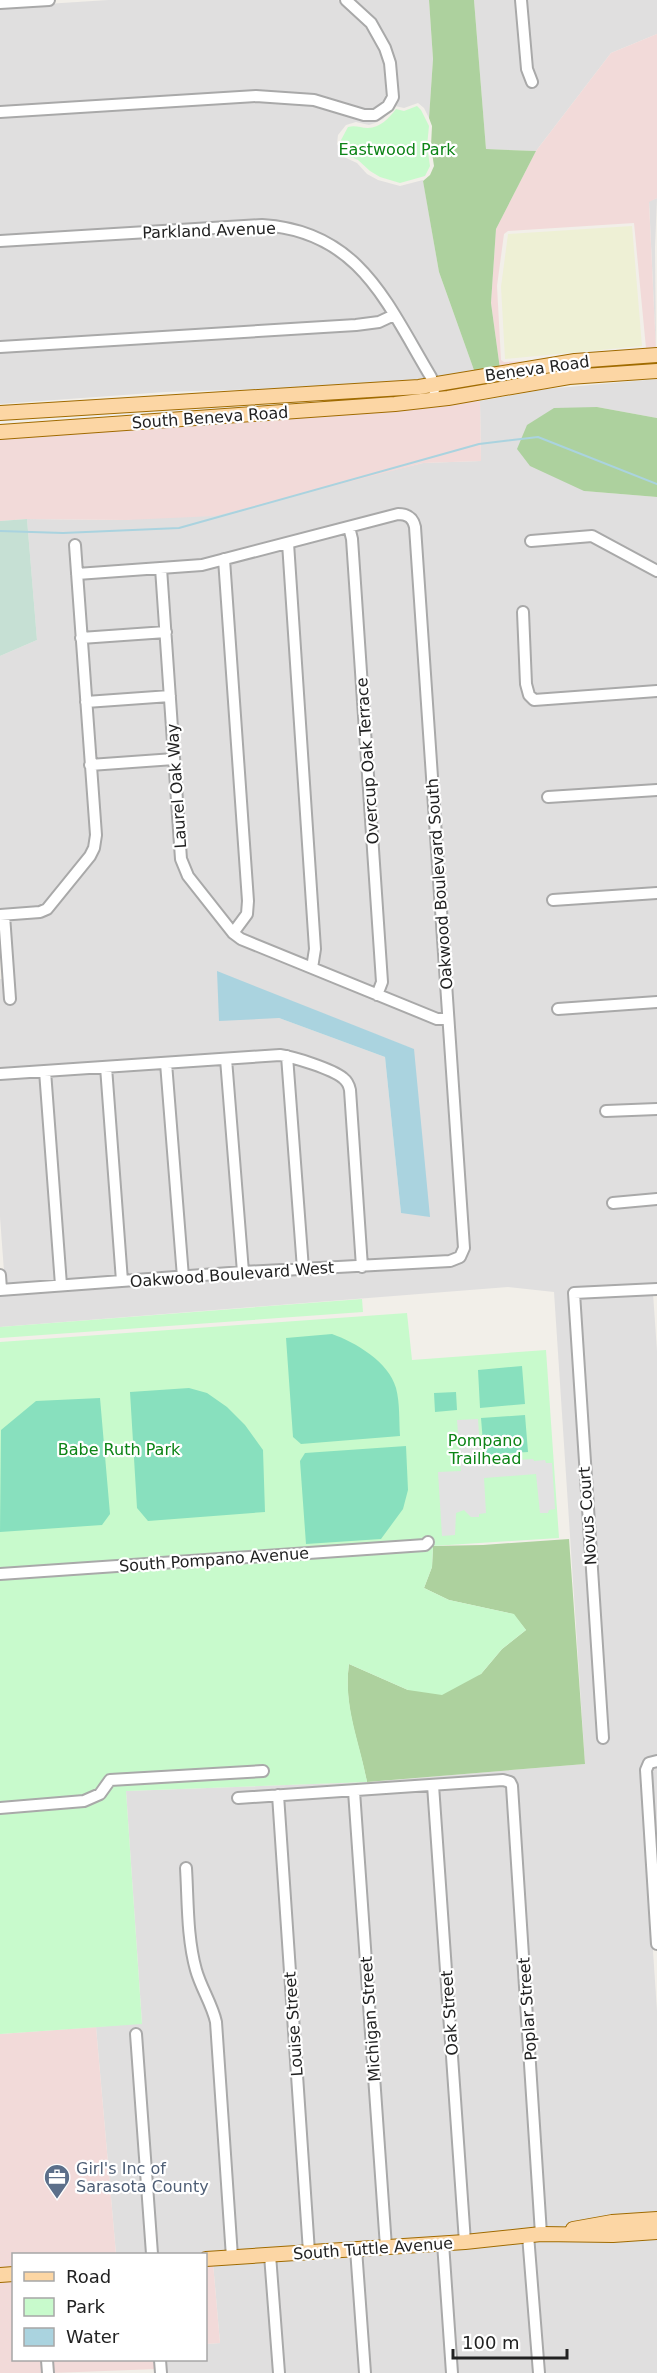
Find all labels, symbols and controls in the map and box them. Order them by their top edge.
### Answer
park label: Eastwood Park [338,140,456,159]
street label: Parkland Avenue [142,219,276,242]
street label: Beneva Road [484,352,591,385]
street label: South Beneva Road [131,403,289,432]
street label: Overcup Oak Terrace [352,677,383,845]
street label: Laurel Oak Way [163,723,190,849]
street label: Oakwood Boulevard South [423,778,456,990]
street label: Oakwood Boulevard West [129,1258,335,1291]
park label: Pompano Trailhead [448,1431,522,1468]
park label: Babe Ruth Park [58,1440,181,1459]
street label: Novus Court [575,1466,600,1566]
street label: South Pompano Avenue [118,1543,310,1576]
street label: Michigan Street [357,1956,384,2082]
street label: Poplar Street [514,1957,541,2061]
street label: Oak Street [437,1970,462,2056]
street label: Louise Street [280,1971,307,2077]
place label: Girl's Inc of Sarasota County [76,2159,209,2196]
office icon: Girl's Inc of Sarasota County [42,2162,72,2200]
street label: South Tuttle Avenue [292,2233,454,2264]
legend [12,2253,207,2361]
text: Road [66,2266,111,2287]
text: Park [66,2296,105,2317]
scale bar [453,2322,567,2360]
text: Water [66,2326,120,2347]
text: 100 m [462,2332,520,2353]

